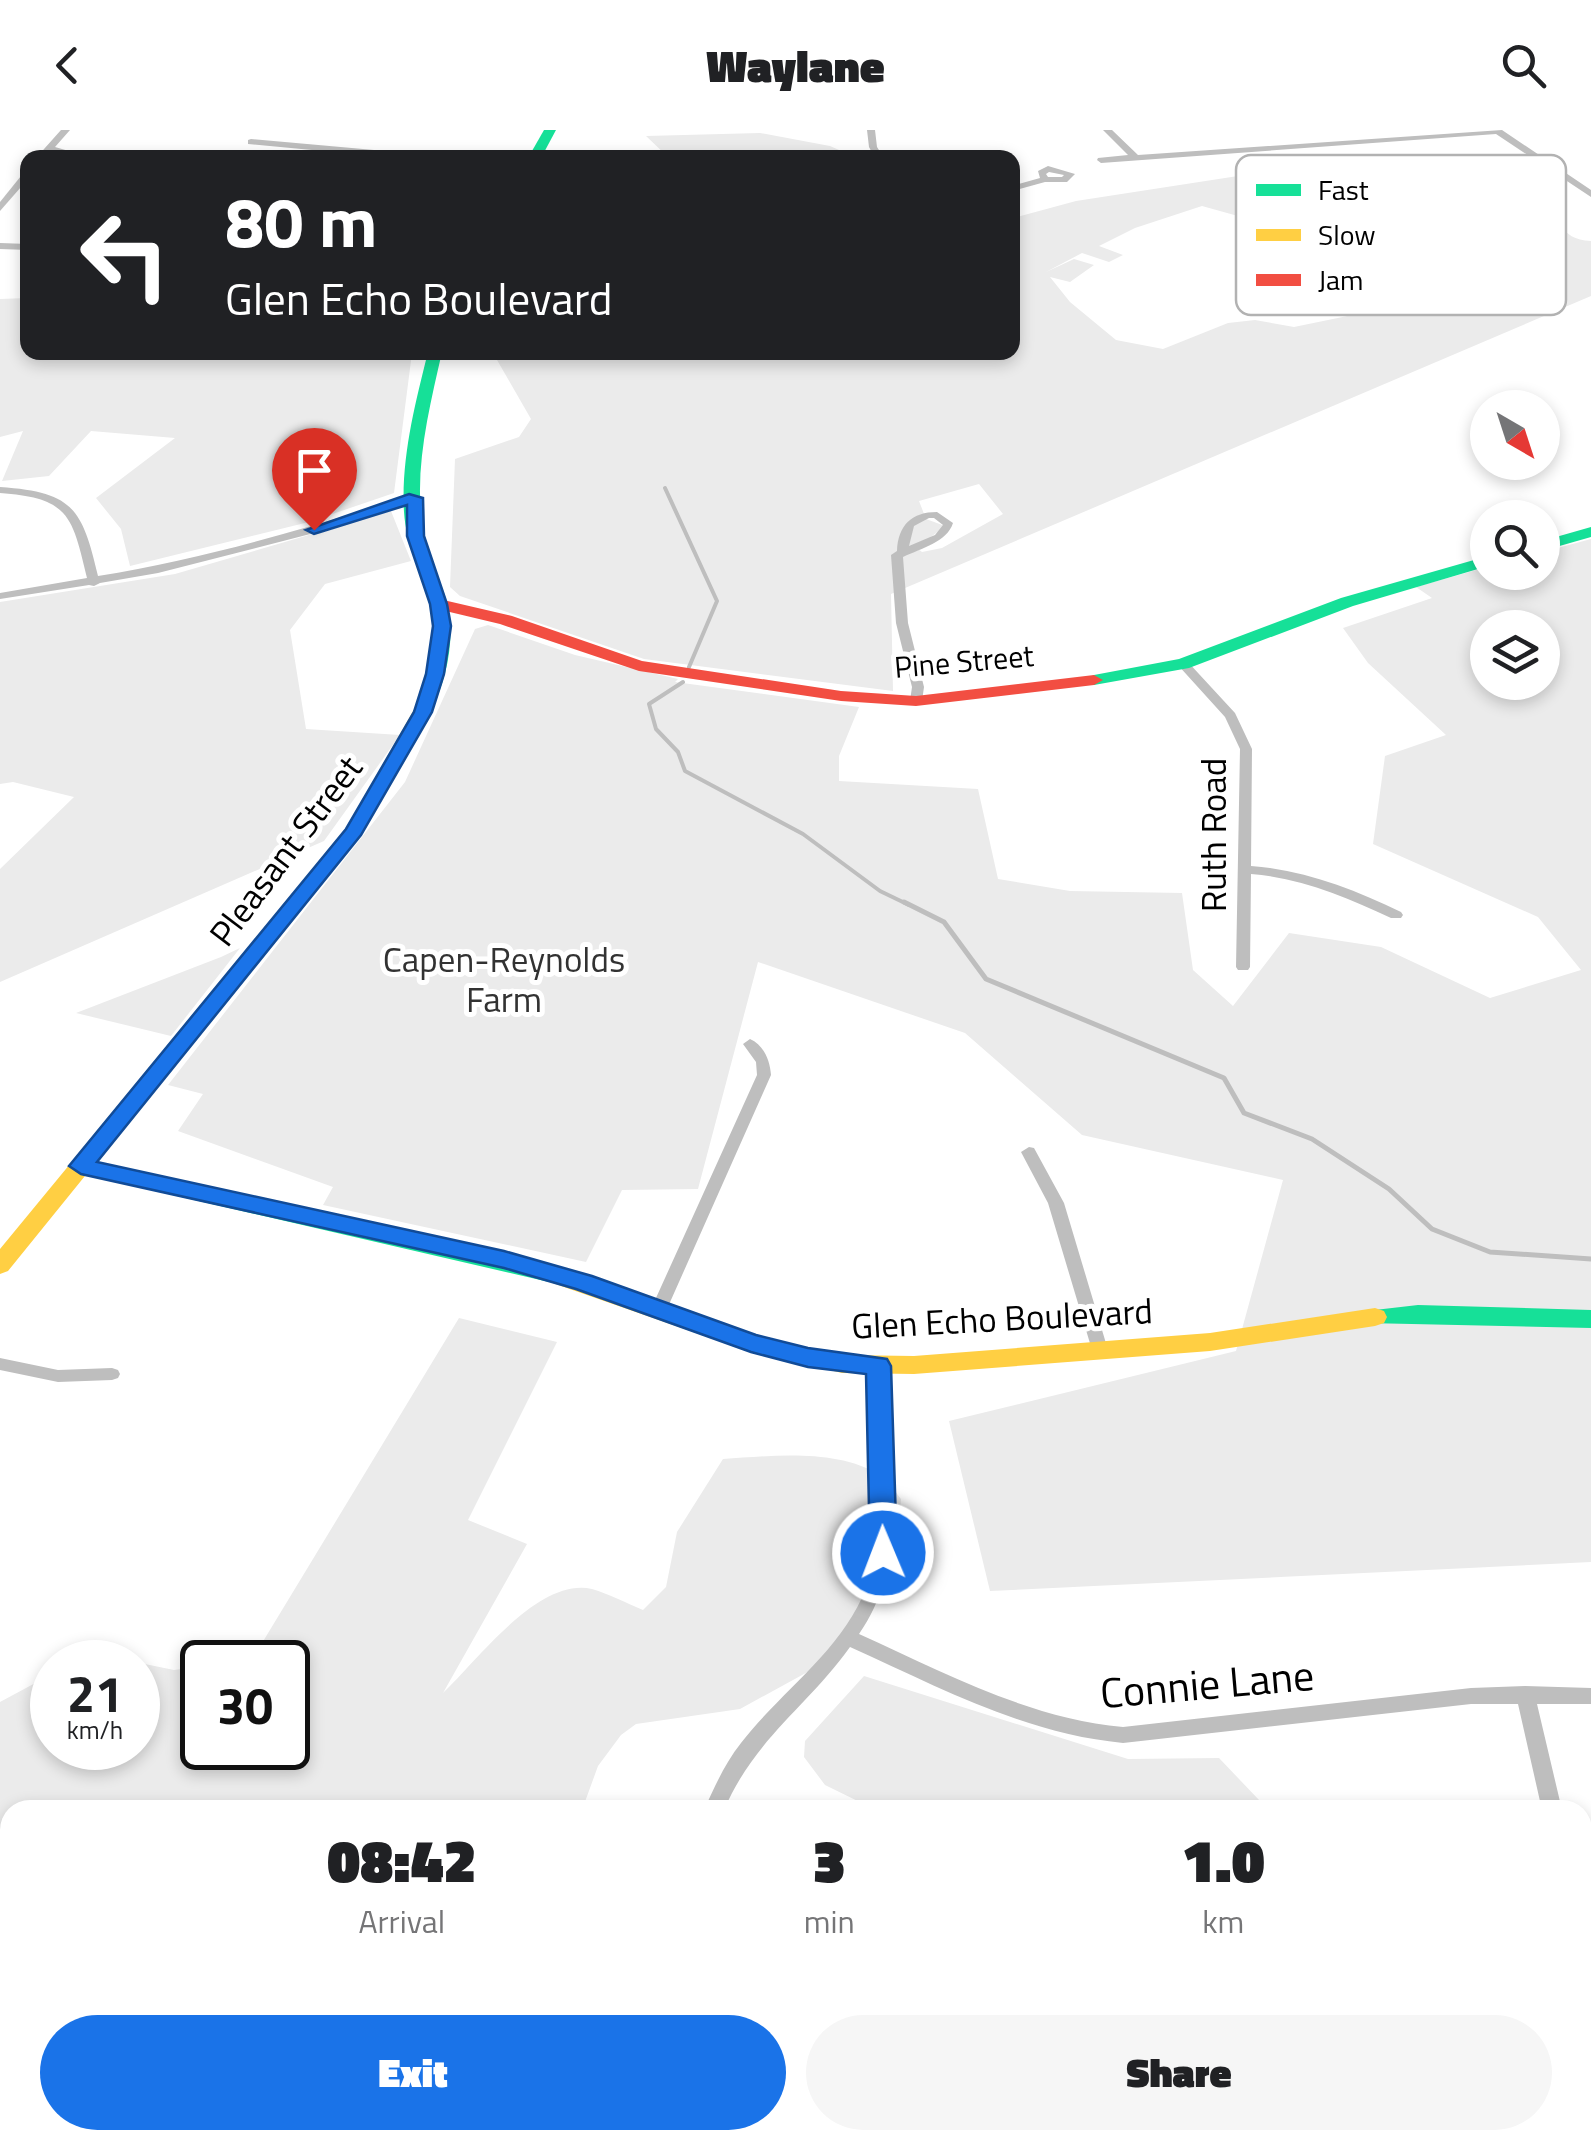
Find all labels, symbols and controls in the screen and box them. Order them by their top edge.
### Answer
text: Waylane [706,31,885,99]
icon: back [40,38,95,93]
icon: search [1496,38,1551,93]
legend [1236,155,1566,315]
text: 80 m [225,168,378,274]
text: Fast [1318,168,1369,211]
icon: left [60,190,190,320]
text: Slow [1318,213,1376,256]
text: Jam [1318,258,1364,301]
text: Glen Echo Boulevard [225,264,613,332]
north arrow [1470,390,1560,480]
map controls [1470,390,1560,700]
pin [272,428,357,531]
icon: arrive [287,443,342,498]
button: search [1470,500,1560,590]
button: layers [1470,610,1560,700]
street label: Pine Street [892,632,1036,690]
street label: Pleasant Street [195,744,375,957]
street label: Ruth Road [1186,758,1240,912]
park label: Capen-Reynolds Farm [383,932,625,1026]
street label: Glen Echo Boulevard [850,1283,1154,1353]
position arrow [831,1501,935,1605]
speed limit sign: 30 [180,1640,310,1770]
street label: Connie Lane [1097,1642,1316,1724]
text: 21 [67,1655,123,1731]
text: km/h [67,1711,123,1749]
text: 08:42 [327,1814,476,1905]
text: 3 [813,1814,846,1905]
text: 1.0 [1182,1814,1265,1905]
text: Arrival [358,1897,445,1945]
text: min [804,1897,855,1945]
text: km [1202,1897,1244,1945]
button: Exit [40,2015,786,2130]
button: Share [806,2015,1552,2130]

